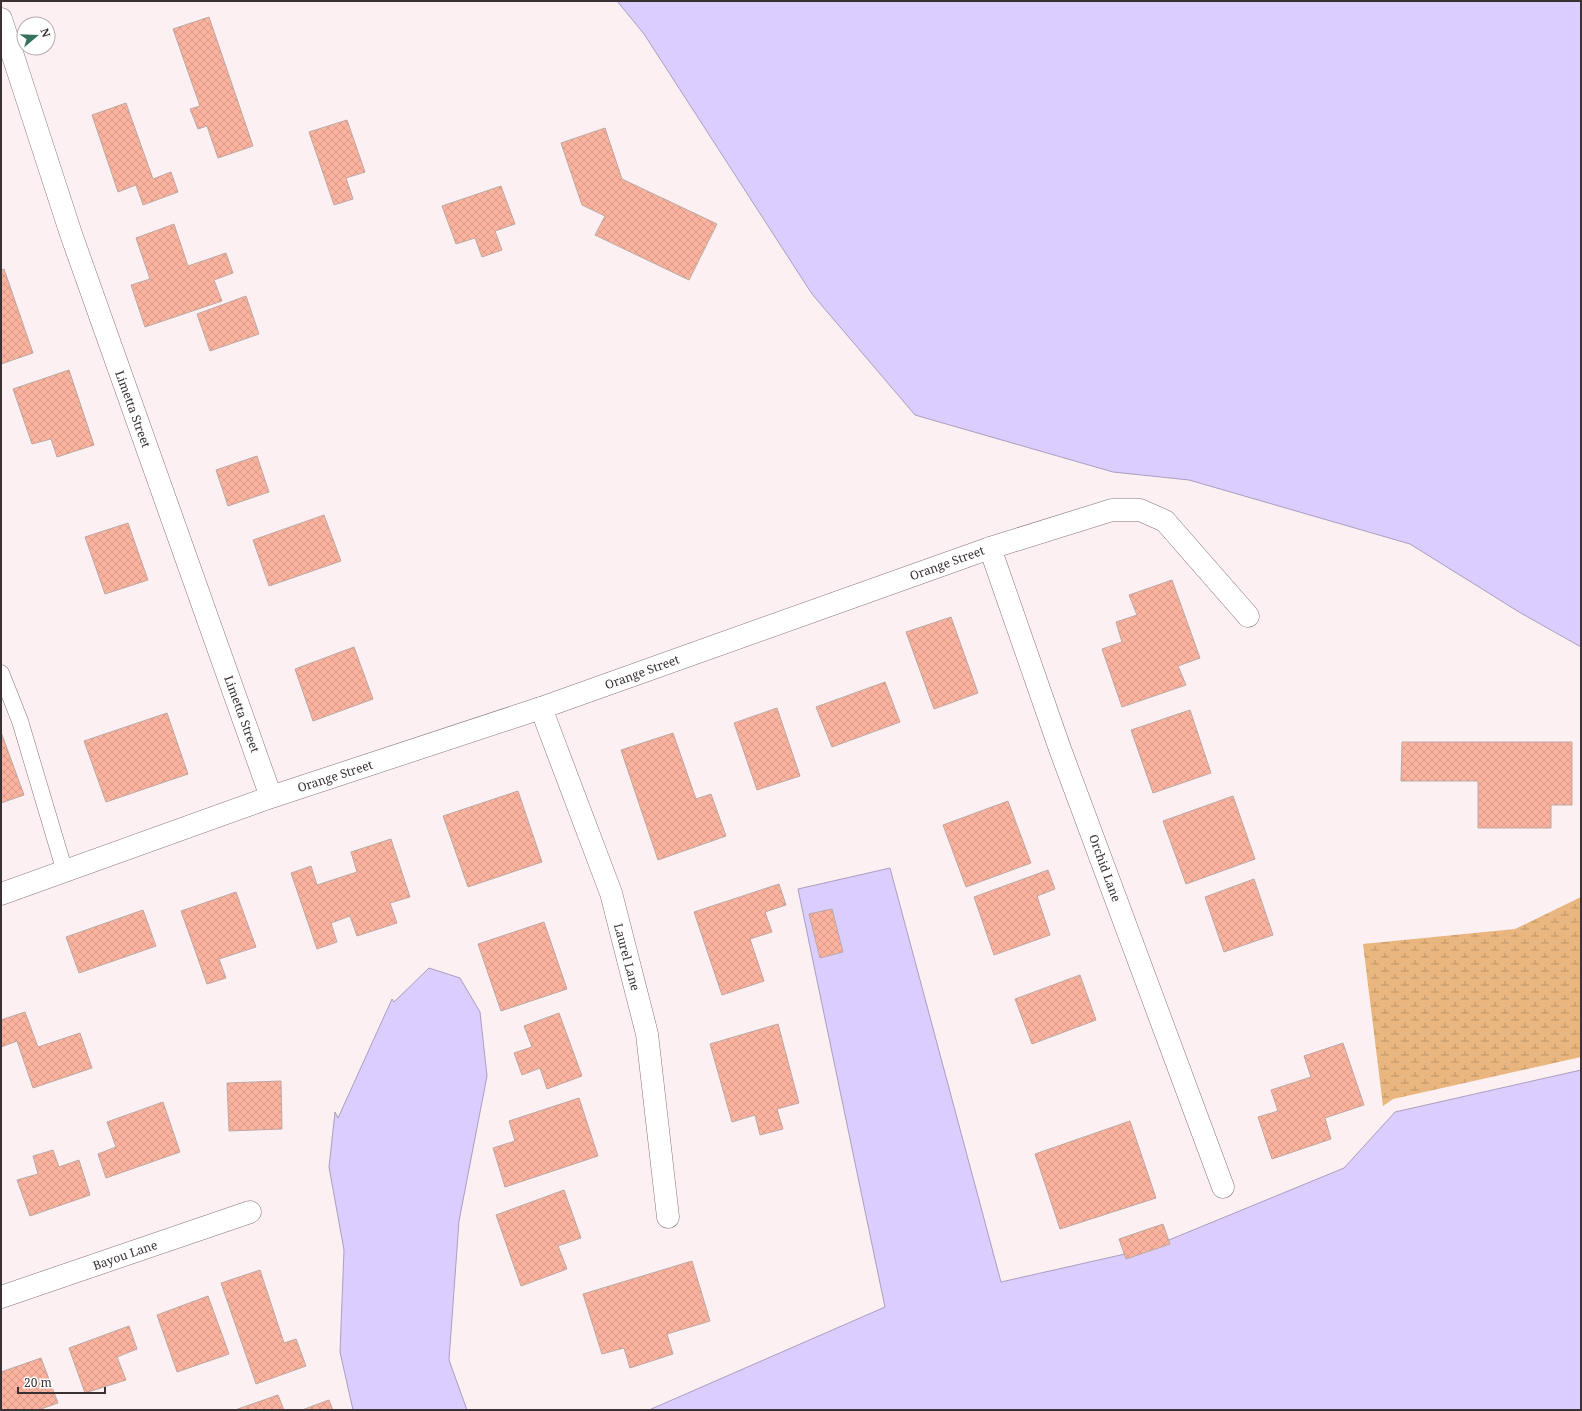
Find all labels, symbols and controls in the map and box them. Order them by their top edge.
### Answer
north arrow [16,16,56,56]
text: N [37,26,55,39]
street label: Limetta Street [111,368,155,450]
street label: Orange Street [907,542,987,584]
street label: Orange Street [602,651,682,693]
street label: Limetta Street [220,673,264,755]
street label: Orange Street [295,756,375,796]
street label: Orchid Lane [1085,832,1125,904]
street label: Laurel Lane [610,921,644,993]
street label: Bayou Lane [90,1236,160,1274]
scale bar [18,1369,105,1395]
text: 20 m [24,1374,52,1391]

